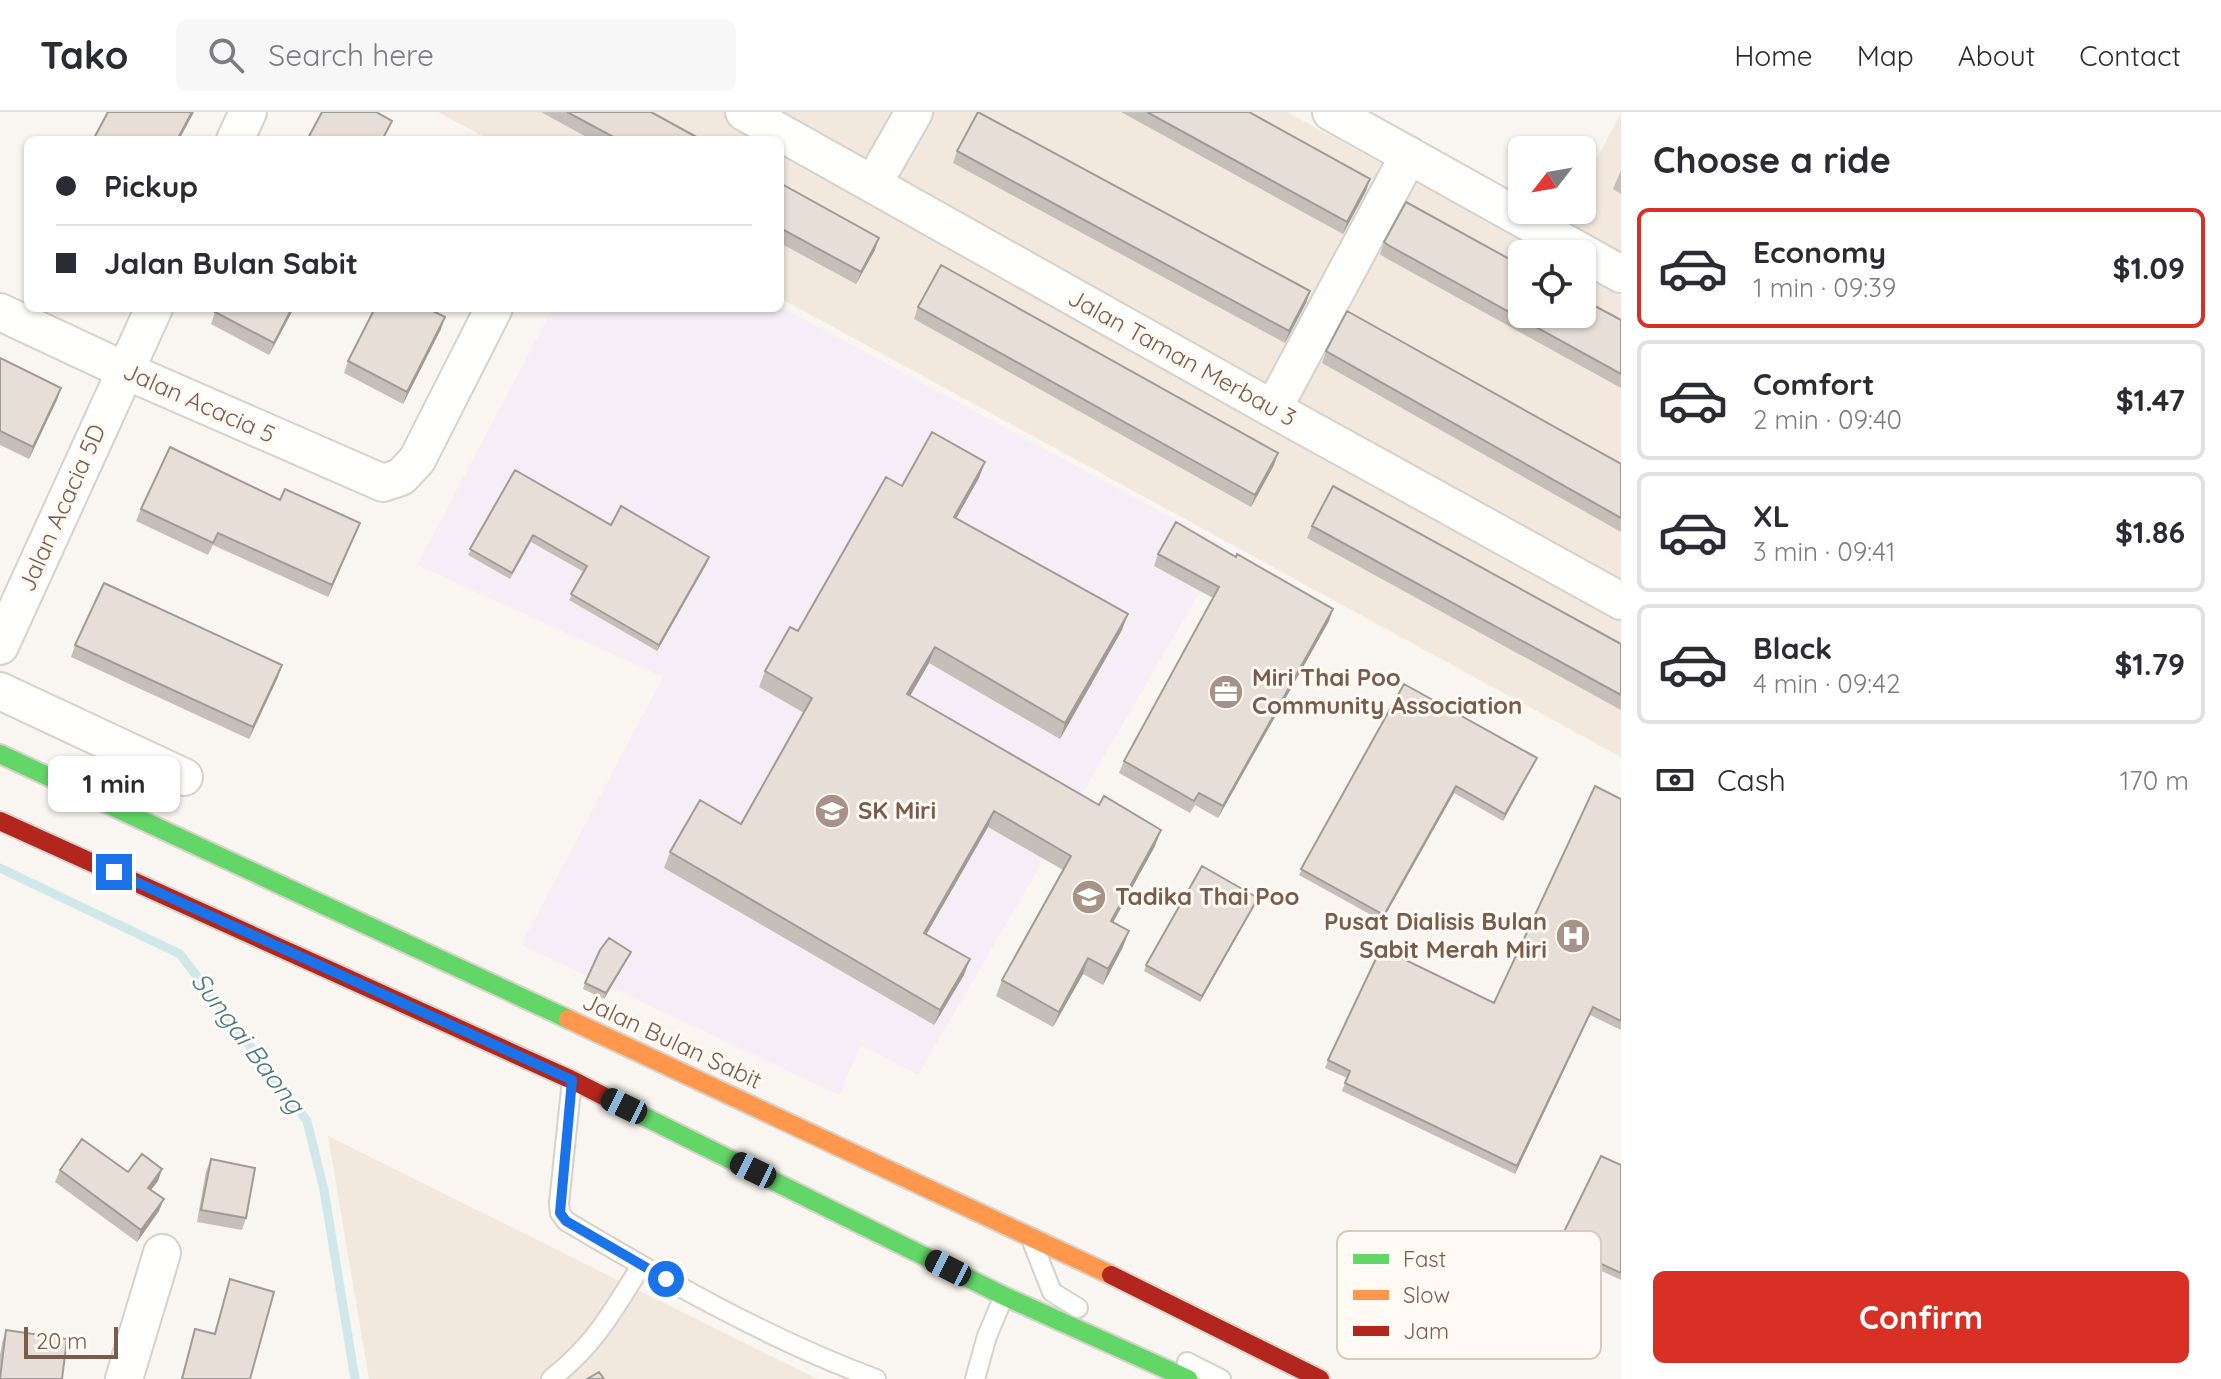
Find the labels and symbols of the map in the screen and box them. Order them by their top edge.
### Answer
north arrow [1508,136,1596,224]
street label: Jalan Taman Merbau 3 [1063,282,1302,432]
street label: Jalan Acacia 5 [119,355,280,449]
street label: Jalan Acacia 5D [11,419,111,596]
place label: Miri Thai Poo Community Association [1252,662,1522,720]
office icon: Miri Thai Poo Community Association [1207,673,1245,711]
callout: 1 min [48,756,180,812]
school or university icon: SK Miri [813,792,851,830]
place label: SK Miri [858,795,936,825]
route end [96,854,132,890]
school or university icon: Tadika Thai Poo [1070,878,1108,916]
place label: Tadika Thai Poo [1115,881,1300,911]
place label: Pusat Dialisis Bulan Sabit Merah Miri [1324,906,1547,964]
hospital icon: Pusat Dialisis Bulan Sabit Merah Miri [1554,917,1592,955]
water label: Sungai Baong [184,965,313,1121]
street label: Jalan Bulan Sabit [578,985,767,1095]
car [597,1085,651,1127]
car [726,1149,780,1191]
legend [1337,1231,1601,1359]
text: Fast [1403,1245,1446,1273]
car [921,1246,975,1290]
route start [648,1261,684,1297]
text: Slow [1403,1281,1450,1309]
text: Jam [1403,1317,1449,1345]
scale bar [24,1323,118,1359]

